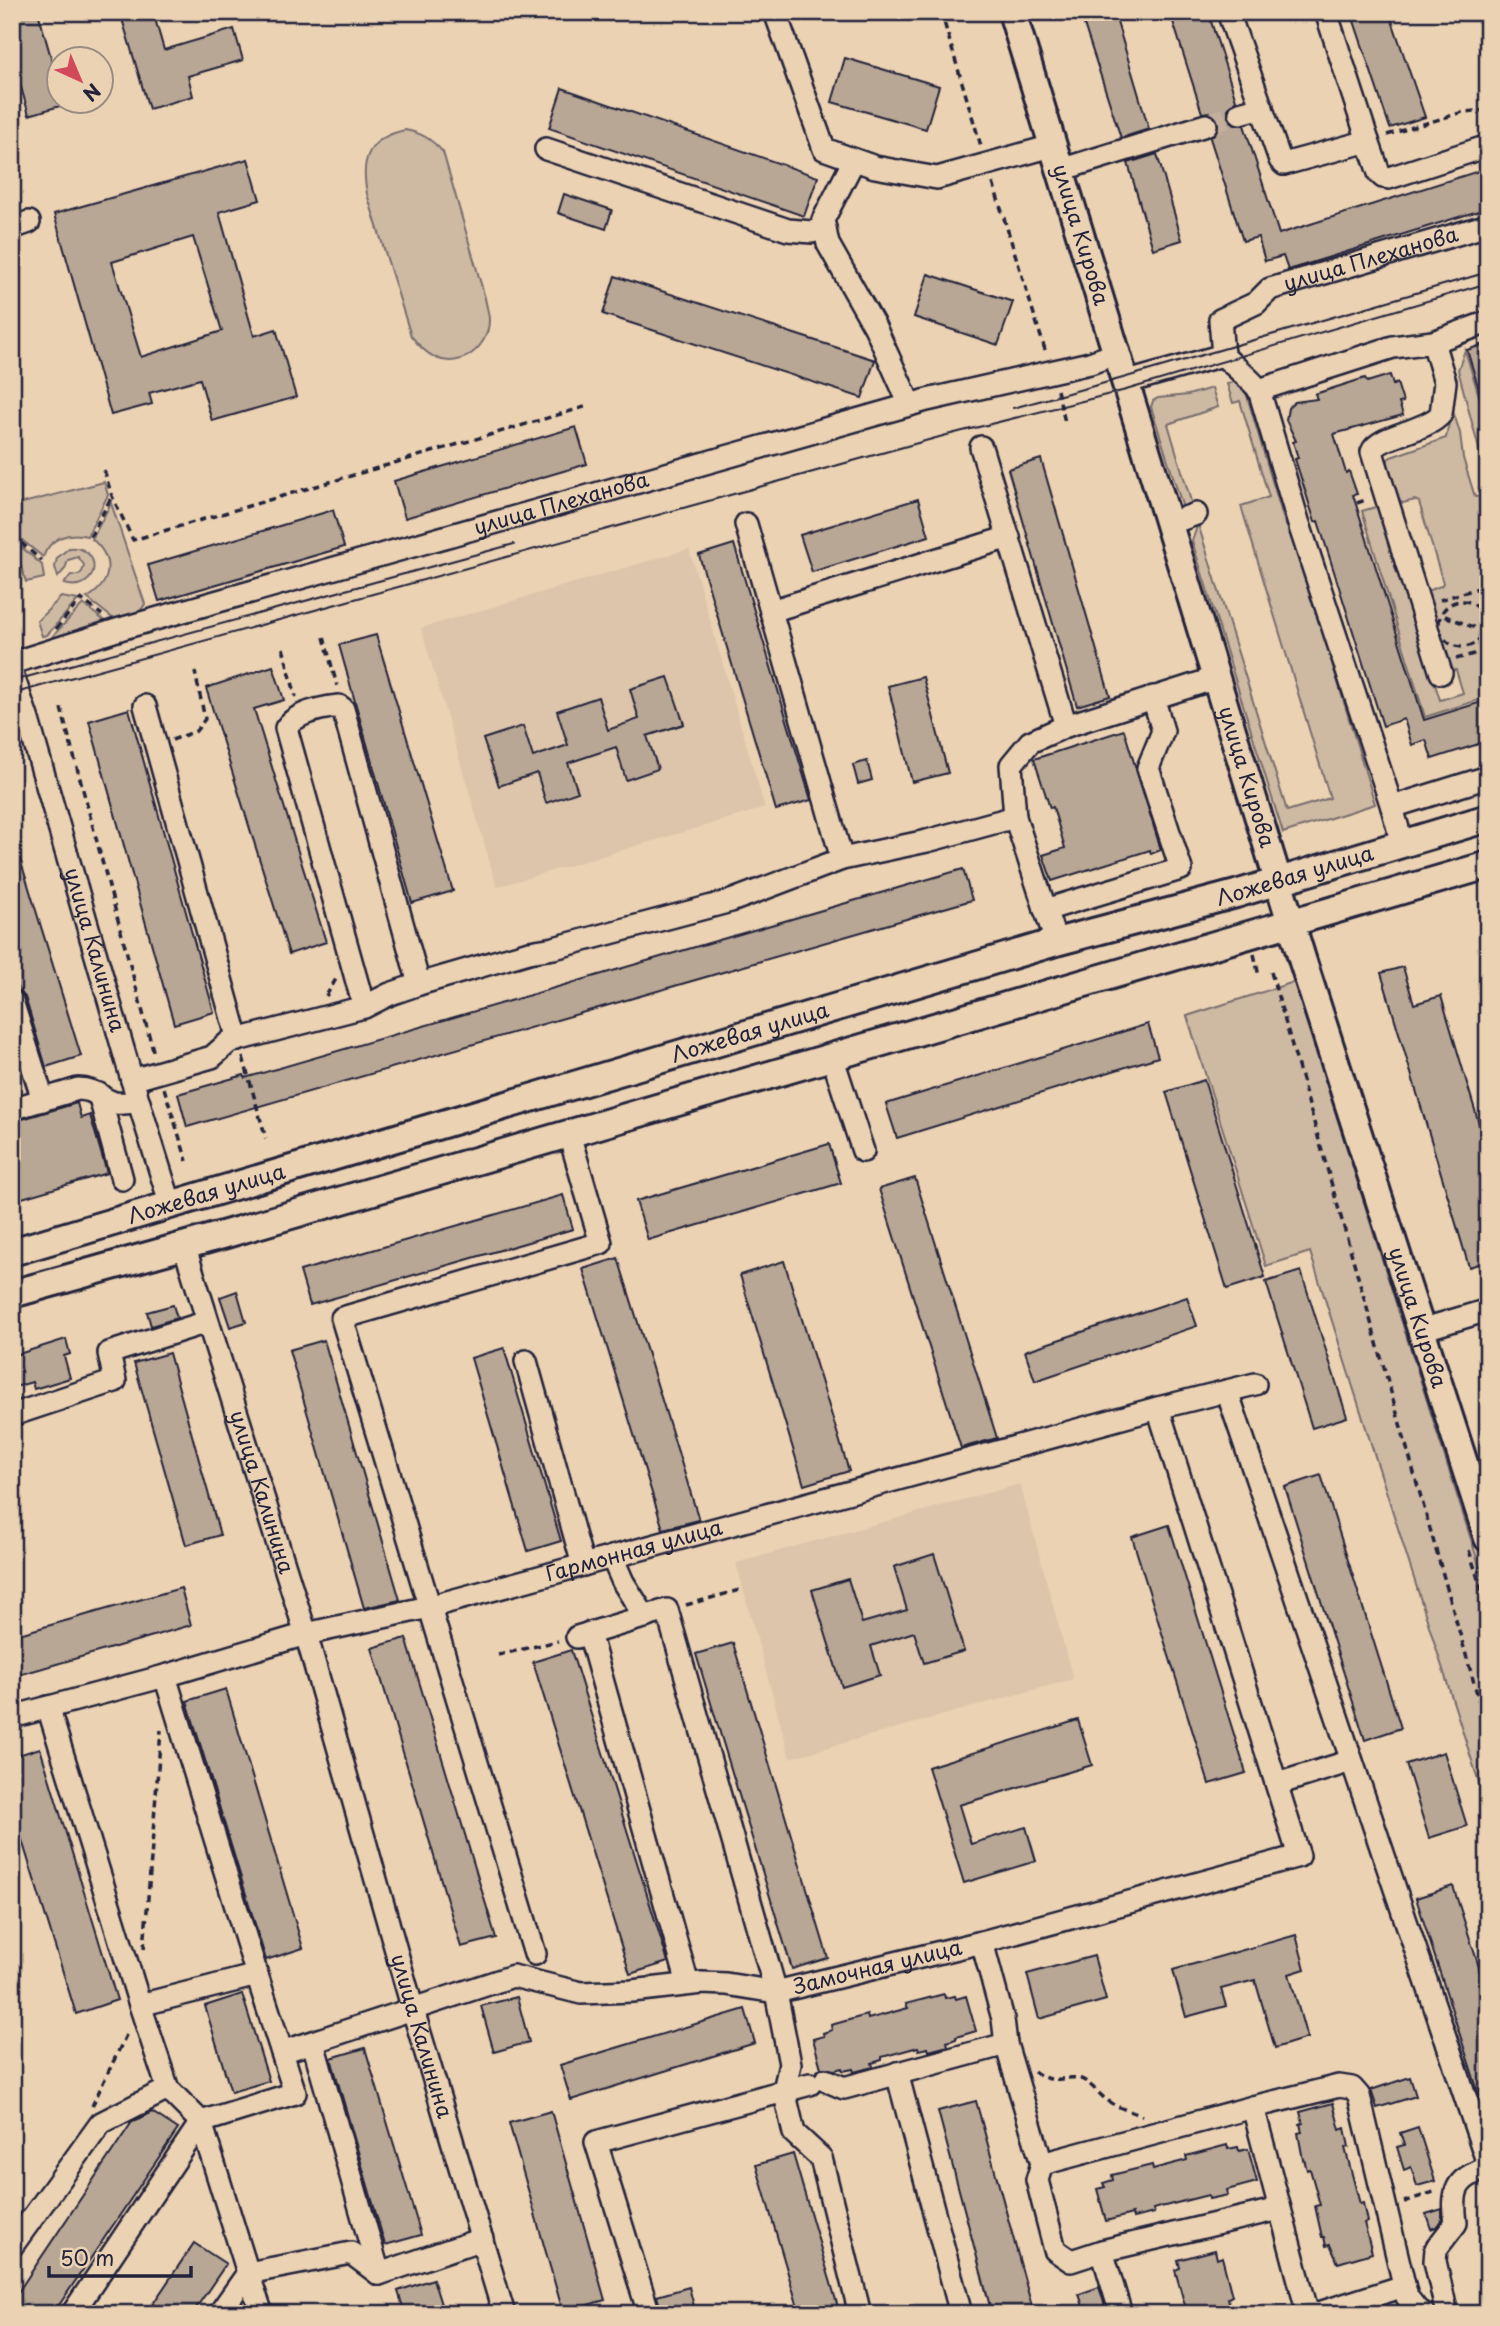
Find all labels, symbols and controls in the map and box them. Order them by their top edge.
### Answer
north arrow [46,46,116,116]
text: N [77,78,108,108]
street label: улица Кирова [1045,160,1119,309]
street label: улица Плеханова [1279,217,1462,298]
street label: улица Плеханова [470,462,652,542]
street label: улица Кирова [1211,702,1285,851]
street label: Ложевая улица [1212,835,1378,913]
street label: улица Калинина [57,863,136,1036]
street label: Ложевая улица [667,992,833,1069]
street label: Ложевая улица [123,1154,289,1231]
street label: улица Кирова [1381,1242,1457,1391]
street label: улица Калинина [223,1406,304,1578]
street label: Гармонная улица [541,1509,726,1589]
street label: Замочная улица [790,1929,966,2001]
street label: улица Калинина [384,1950,463,2122]
scale bar [49,2235,191,2279]
text: 50 m [60,2241,114,2273]

